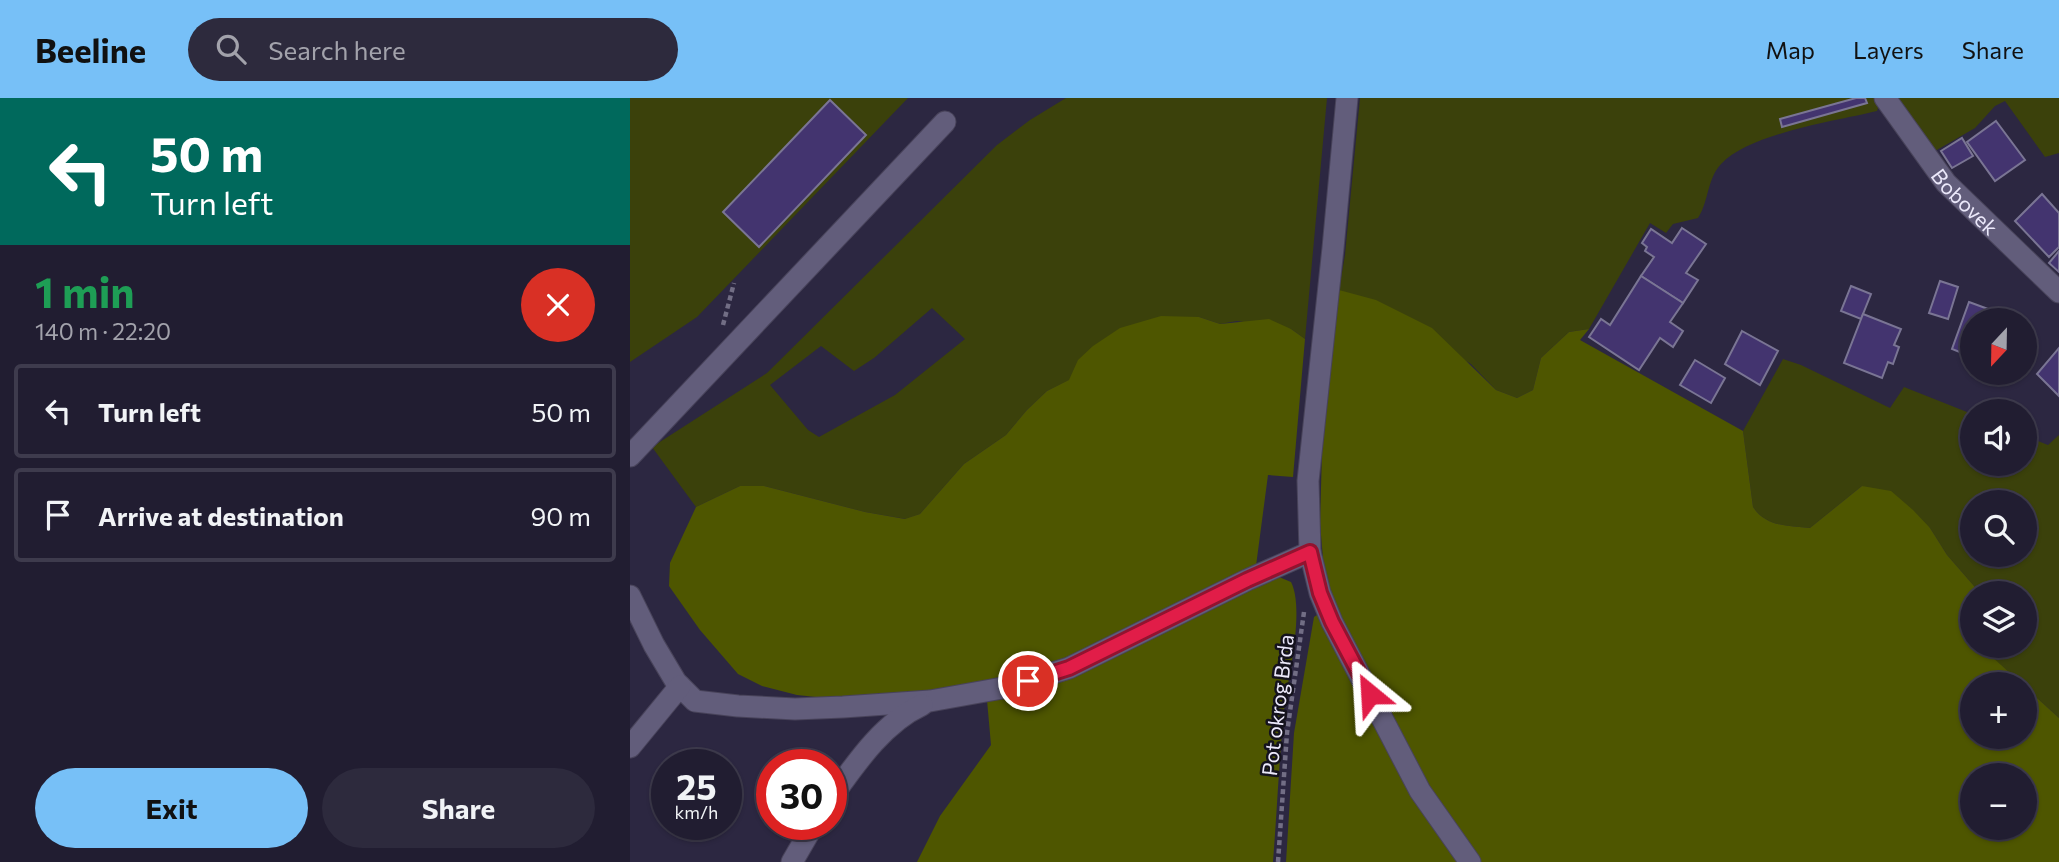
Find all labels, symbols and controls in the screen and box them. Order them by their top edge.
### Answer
search box [188,18,678,81]
text: Beeline [35,29,146,70]
icon: search [212,30,250,68]
text: Search here [268,34,406,65]
text: Map [1766,35,1815,64]
text: Layers [1853,35,1924,64]
text: Share [1962,35,2024,64]
text: 50 m [150,122,263,182]
icon: left [35,126,126,217]
street label: Bobovek [1927,163,2004,239]
text: Turn left [150,182,274,222]
text: 1 min [35,265,135,317]
button: close [521,268,595,342]
north arrow [1960,308,2037,385]
map controls [1960,308,2037,840]
text: 140 m · 22:20 [35,317,171,345]
icon: left [39,392,77,430]
text: Turn left [98,396,201,427]
text: 50 m [531,396,591,427]
button: sound [1960,399,2037,476]
button: search [1960,490,2037,567]
icon: arrive [39,496,77,534]
text: Arrive at destination [98,500,344,531]
text: 90 m [531,500,591,531]
button: layers [1960,581,2037,658]
street label: Pot okrog Brda [1256,633,1298,777]
pin [998,651,1058,711]
position arrow [1333,657,1407,731]
icon: arrive [1009,662,1047,700]
button: + [1960,672,2037,749]
speed limit sign: 30 [756,749,847,840]
button: − [1960,763,2037,840]
text: 25 [676,764,717,807]
button: Exit [35,768,308,848]
button: Share [322,768,595,848]
text: km/h [675,801,718,823]

